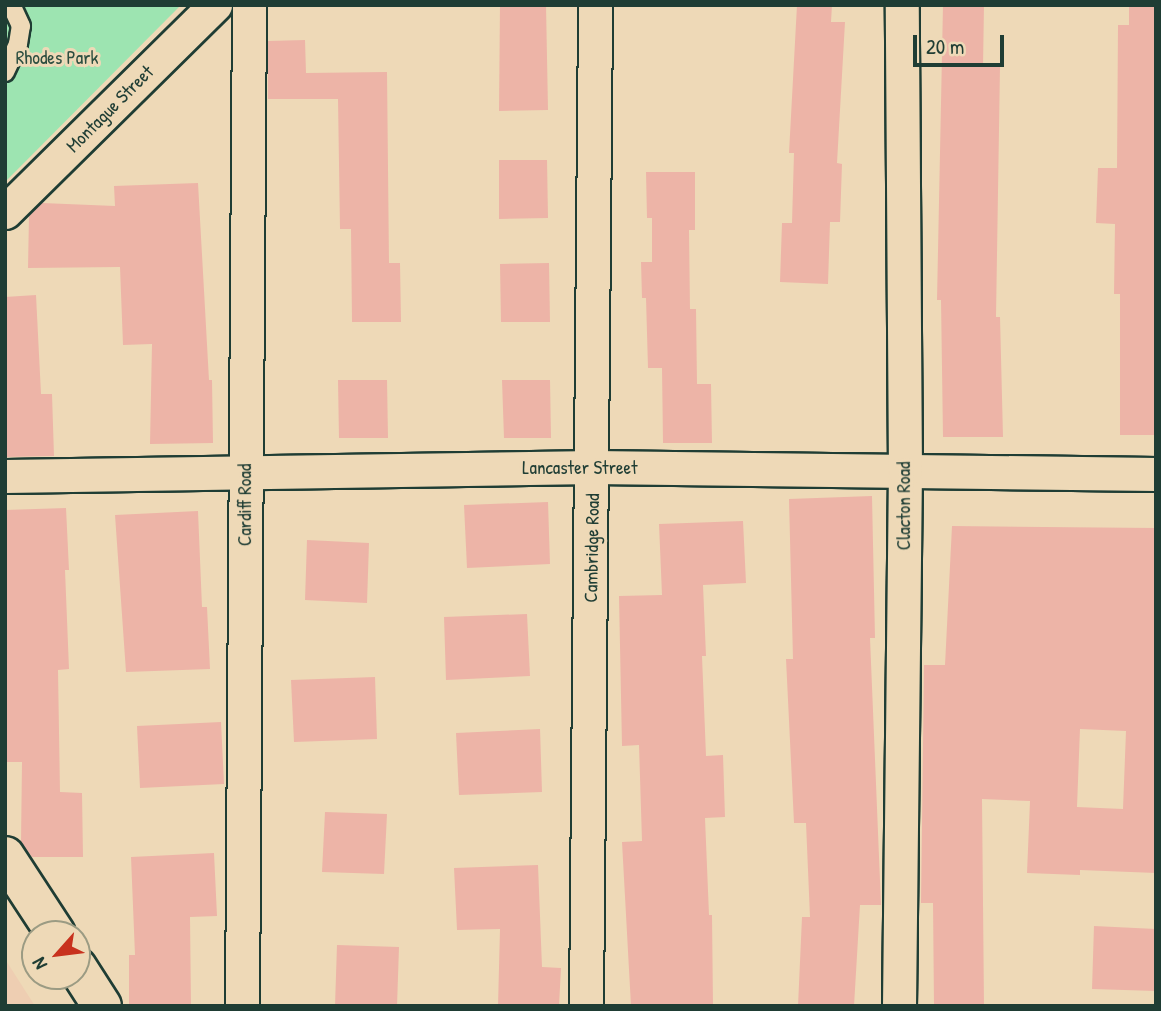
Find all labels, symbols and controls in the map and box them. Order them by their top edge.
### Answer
scale bar [916,21,1007,65]
text: 20 m [926,32,964,61]
park label: Rhodes Park [16,47,98,69]
street label: Montague Street [62,61,158,157]
street label: Lancaster Street [522,457,638,479]
street label: Clacton Road [893,462,915,550]
street label: Cardiff Road [234,464,256,546]
street label: Cambridge Road [580,493,604,603]
north arrow [21,920,91,990]
text: N [25,953,53,974]

